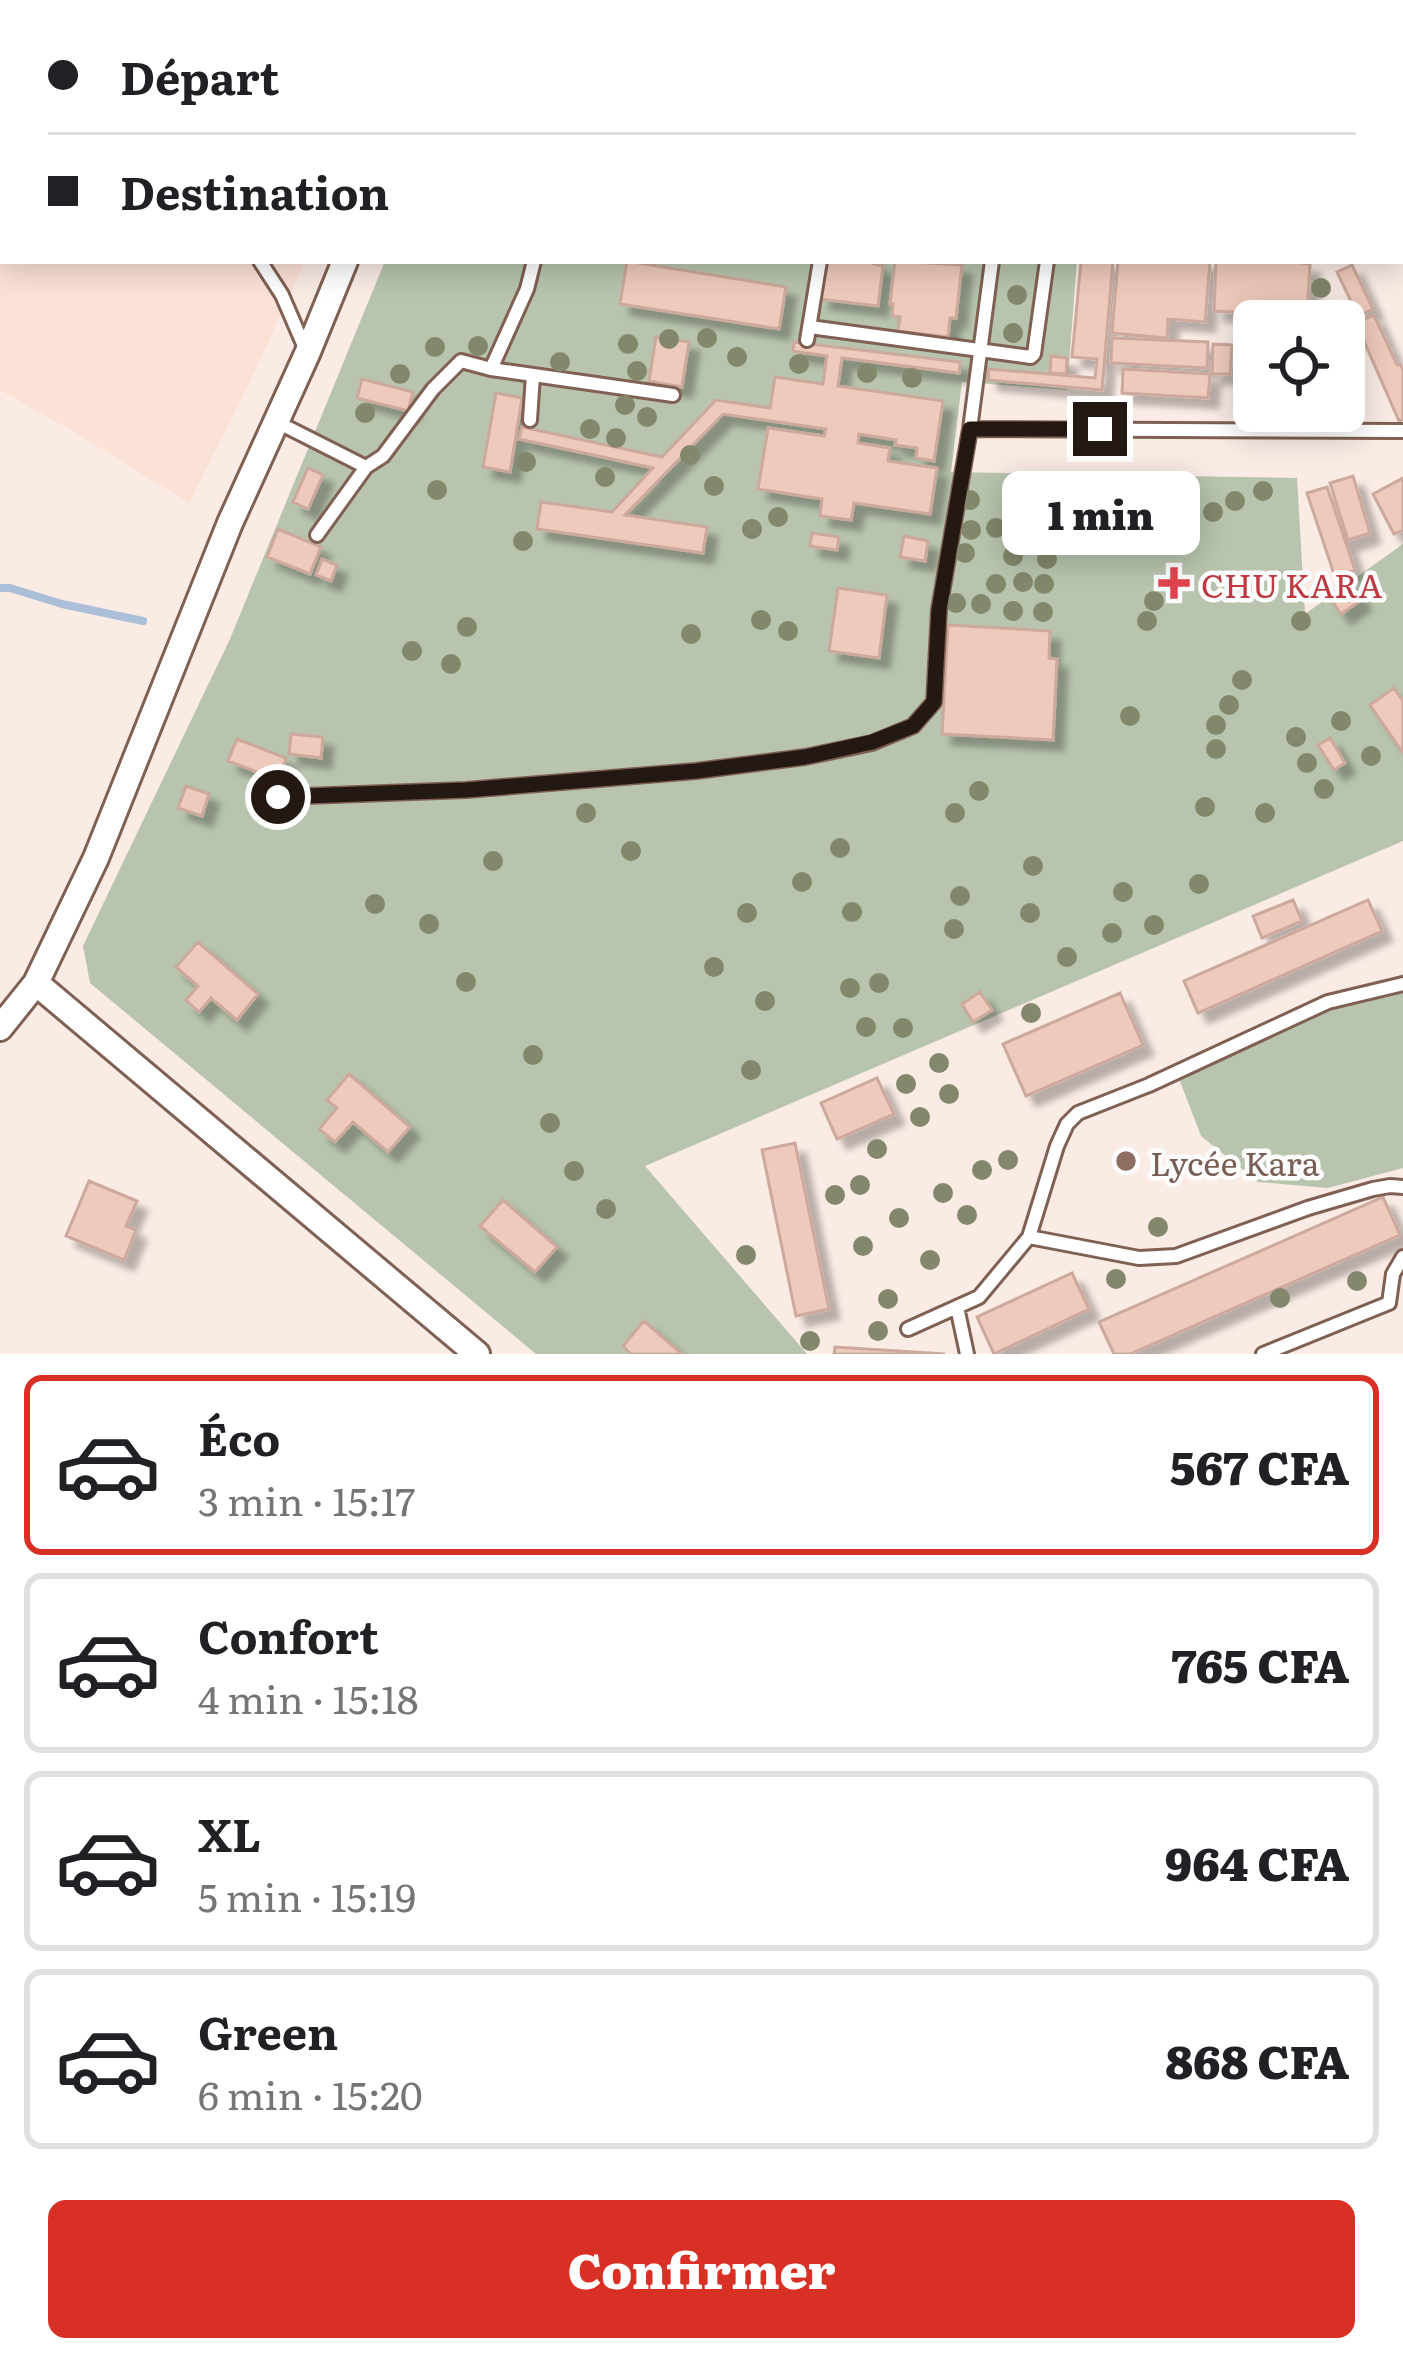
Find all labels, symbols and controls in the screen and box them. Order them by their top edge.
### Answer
text: Départ [120,42,279,109]
text: Destination [120,157,389,224]
map controls [1233,300,1365,432]
button: locate [1233,300,1365,432]
route end [1073,402,1127,456]
callout: 1 min [1001,471,1199,555]
text: 1 min [1048,484,1154,542]
place label: CHU KARA [1201,559,1382,608]
marker: CHU KARA [1158,567,1190,599]
route start [251,770,305,824]
place label: Lycée Kara [1150,1137,1320,1186]
marker: Lycée Kara [1113,1148,1139,1174]
text: Éco [198,1403,280,1470]
icon: car [54,1411,162,1519]
text: 567 CFA [1170,1432,1349,1499]
text: 3 min · 15:17 [198,1470,415,1528]
text: Confort [198,1601,379,1668]
icon: car [54,1609,162,1717]
text: 765 CFA [1171,1630,1349,1697]
text: 4 min · 15:18 [198,1668,419,1726]
text: XL [198,1799,261,1866]
icon: car [54,1807,162,1915]
text: 964 CFA [1165,1828,1349,1895]
text: 5 min · 15:19 [198,1866,416,1924]
text: Green [198,1997,338,2064]
icon: car [54,2005,162,2113]
text: 868 CFA [1166,2026,1349,2093]
text: 6 min · 15:20 [198,2064,423,2122]
button: Confirmer [48,2200,1355,2338]

